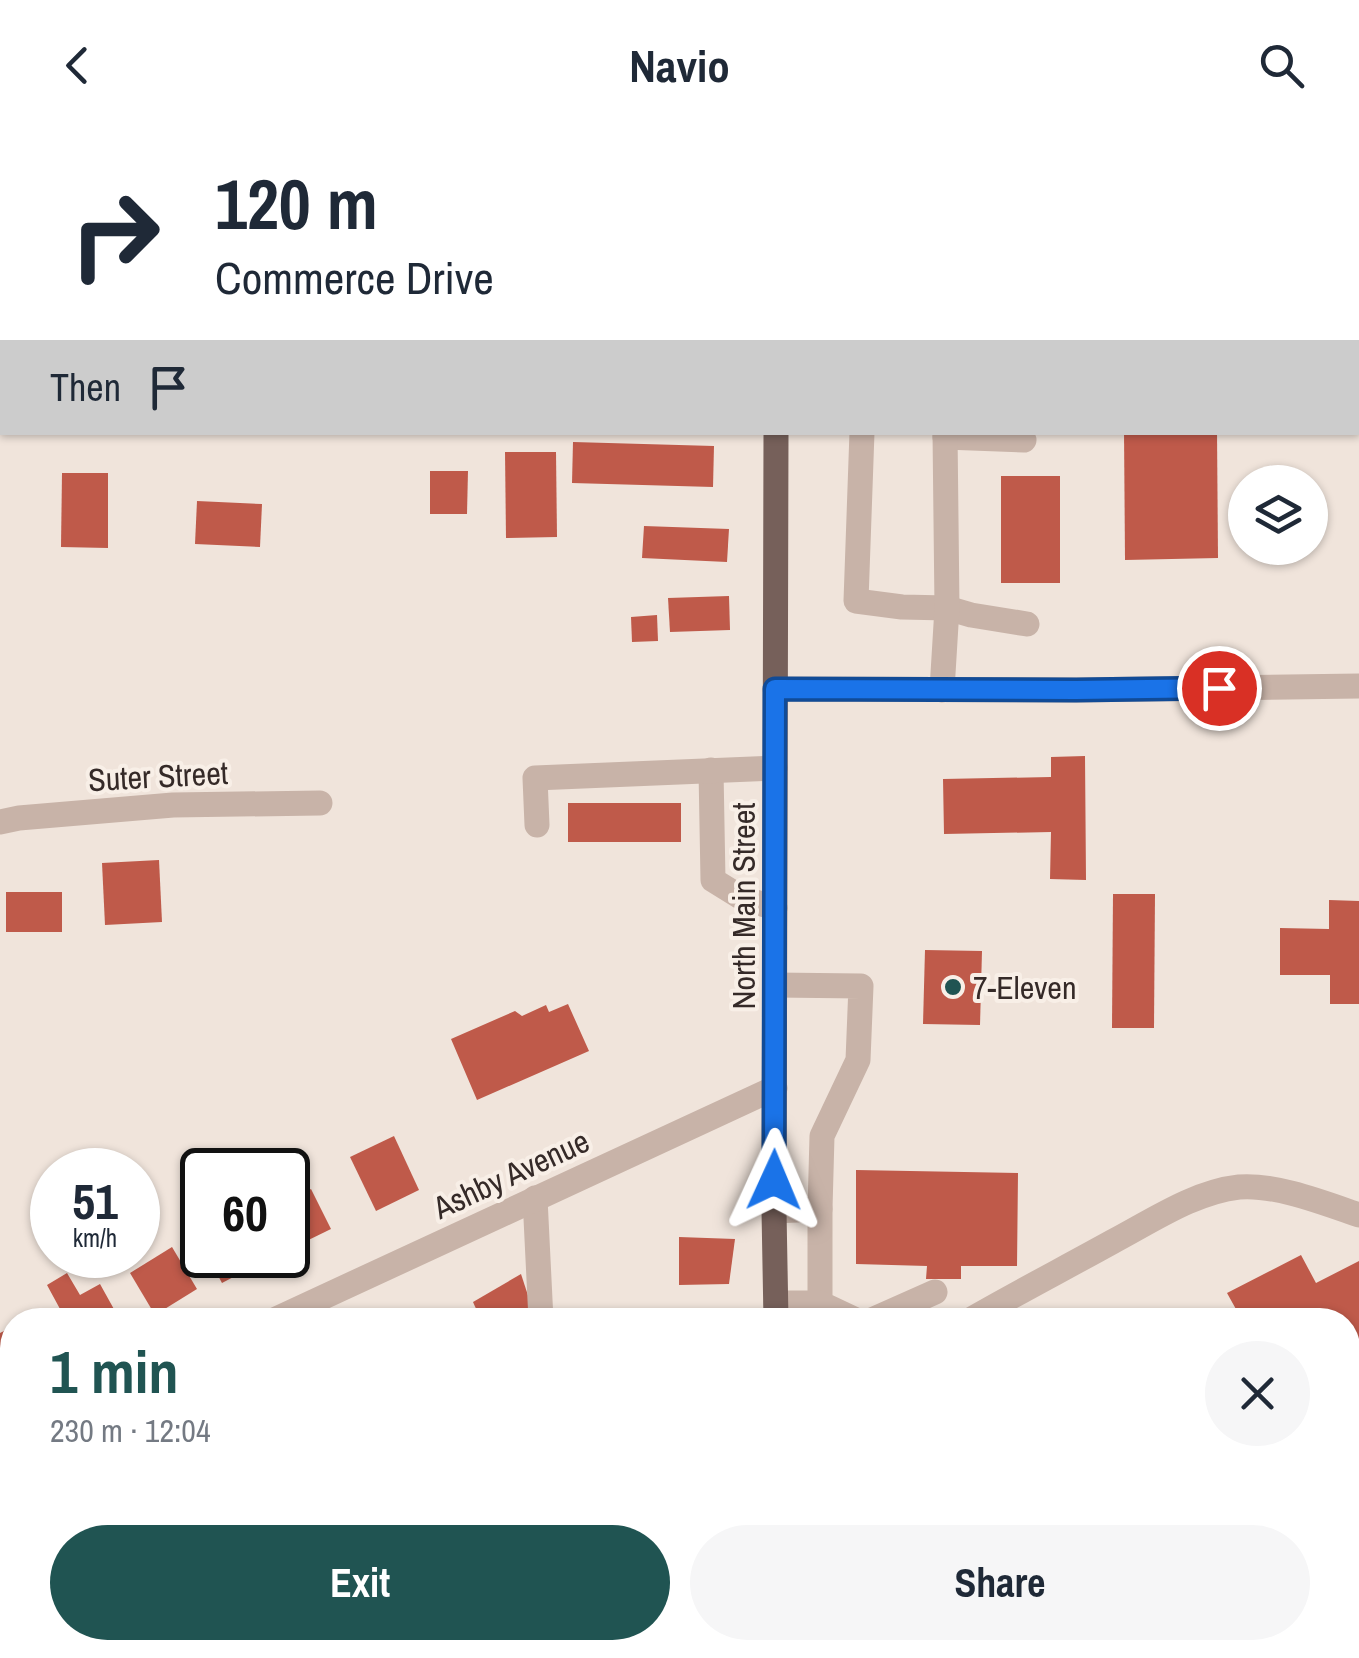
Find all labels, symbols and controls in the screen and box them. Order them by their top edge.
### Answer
text: Navio [629,35,730,96]
icon: back [50,38,105,93]
icon: search [1254,38,1309,93]
text: 120 m [215,157,378,251]
icon: right [50,170,180,300]
text: Commerce Drive [215,247,494,308]
icon: arrive [141,360,196,415]
text: Then [50,362,121,413]
map controls [1228,465,1328,565]
button: layers [1228,465,1328,565]
pin [1177,646,1262,731]
icon: arrive [1192,661,1247,716]
street label: Suter Street [87,751,229,801]
street label: North Main Street [722,802,765,1010]
place label: 7-Eleven [973,966,1077,1009]
marker: 7-Eleven [942,976,964,998]
street label: Ashby Avenue [425,1119,596,1229]
position arrow [722,1128,826,1232]
speed limit sign: 60 [180,1148,310,1278]
text: 51 [72,1167,118,1235]
text: km/h [73,1221,117,1255]
text: 1 min [50,1331,179,1412]
button: close [1205,1341,1310,1446]
text: 230 m · 12:04 [50,1409,210,1452]
button: Exit [50,1525,670,1640]
button: Share [690,1525,1310,1640]

